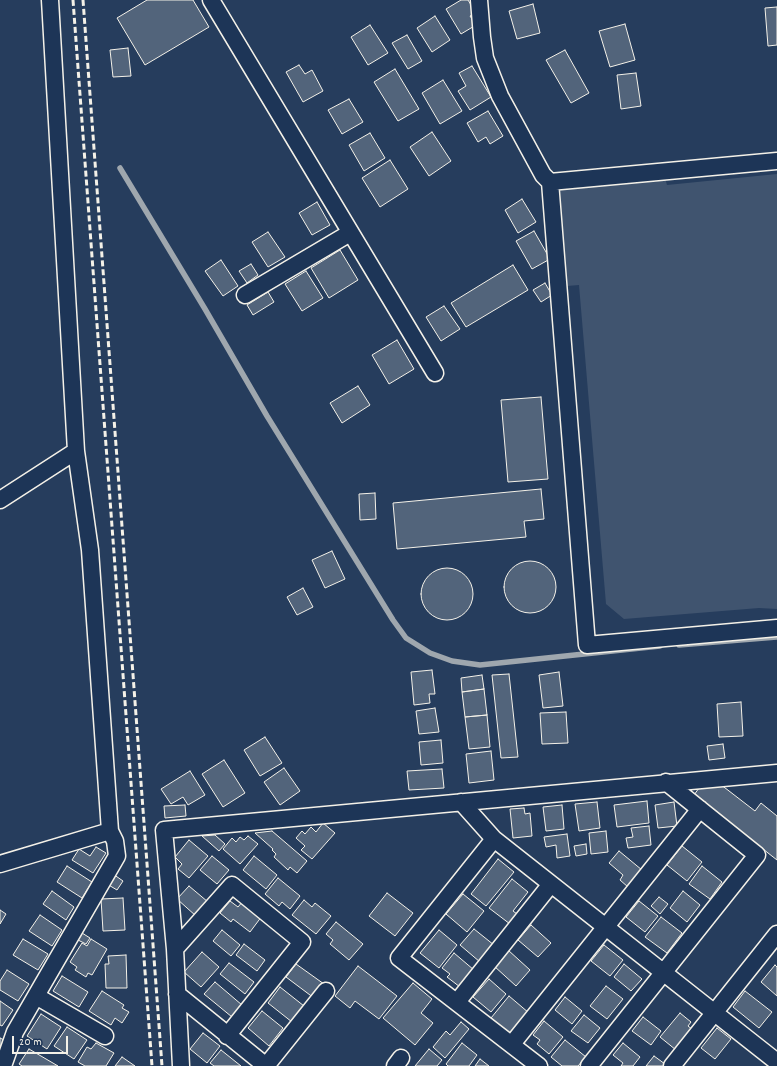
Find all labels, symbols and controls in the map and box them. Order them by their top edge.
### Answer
scale bar [14,1028,70,1054]
text: 20 m [19,1034,42,1051]

